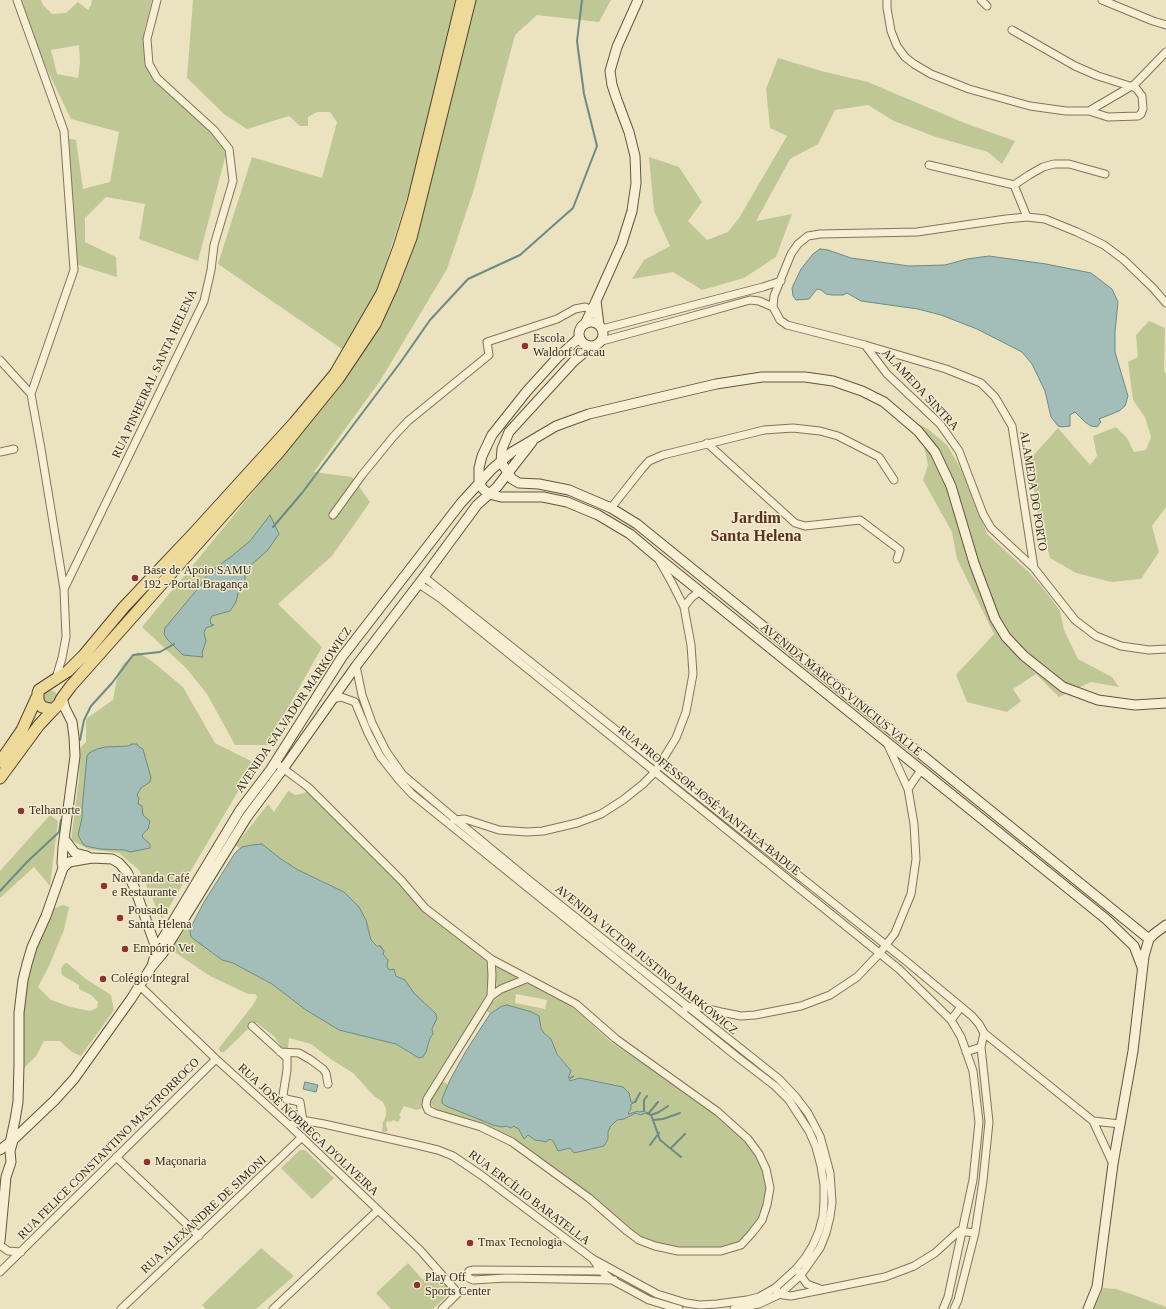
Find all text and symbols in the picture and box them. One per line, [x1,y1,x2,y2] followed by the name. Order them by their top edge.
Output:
[109,287,201,461] street label: RUA PINHEIRAL SANTA HELENA
[533,332,605,360] place label: Escola Waldorf Cacau
[520,341,530,351] marker: Escola Waldorf Cacau
[878,346,962,434] street label: ALAMEDA SINTRA
[1016,430,1050,552] street label: ALAMEDA DO PORTO
[710,509,802,547] district label: Jardim Santa Helena
[143,564,251,592] place label: Base de Apoio SAMU 192 - Portal Bragança
[130,573,140,583] marker: Base de Apoio SAMU 192 - Portal Bragança
[757,620,925,760] street label: AVENIDA MARCOS VINICIUS VALLE
[233,624,355,796] street label: AVENIDA SALVADOR MARKOWICZ
[615,723,803,879] street label: RUA PROFESSOR JOSÉ NANTALA BADUE
[29,804,80,818] place label: Telhanorte
[16,806,26,816] marker: Telhanorte
[112,872,190,900] place label: Navaranda Café e Restaurante
[99,881,109,891] marker: Navaranda Café e Restaurante
[552,882,740,1038] street label: AVENIDA VICTOR JUSTINO MARKOWICZ
[128,904,192,932] place label: Pousada Santa Helena
[115,913,125,923] marker: Pousada Santa Helena
[133,942,194,956] place label: Empório Vet
[120,944,130,954] marker: Empório Vet
[111,972,189,986] place label: Colégio Integral
[98,974,108,984] marker: Colégio Integral
[15,1055,203,1243] street label: RUA FELICE CONSTANTINO MASTRORROCO
[235,1061,381,1199] street label: RUA JOSÉ NÓBREGA D'OLIVEIRA
[465,1148,593,1248] street label: RUA ERCÍLIO BARATELLA
[138,1153,270,1277] street label: RUA ALEXANDRE DE SIMONI
[155,1155,206,1169] place label: Maçonaria
[142,1157,152,1167] marker: Maçonaria
[478,1236,562,1250] place label: Tmax Tecnologia
[465,1238,475,1248] marker: Tmax Tecnologia
[425,1271,491,1299] place label: Play Off Sports Center
[412,1280,422,1290] marker: Play Off Sports Center

